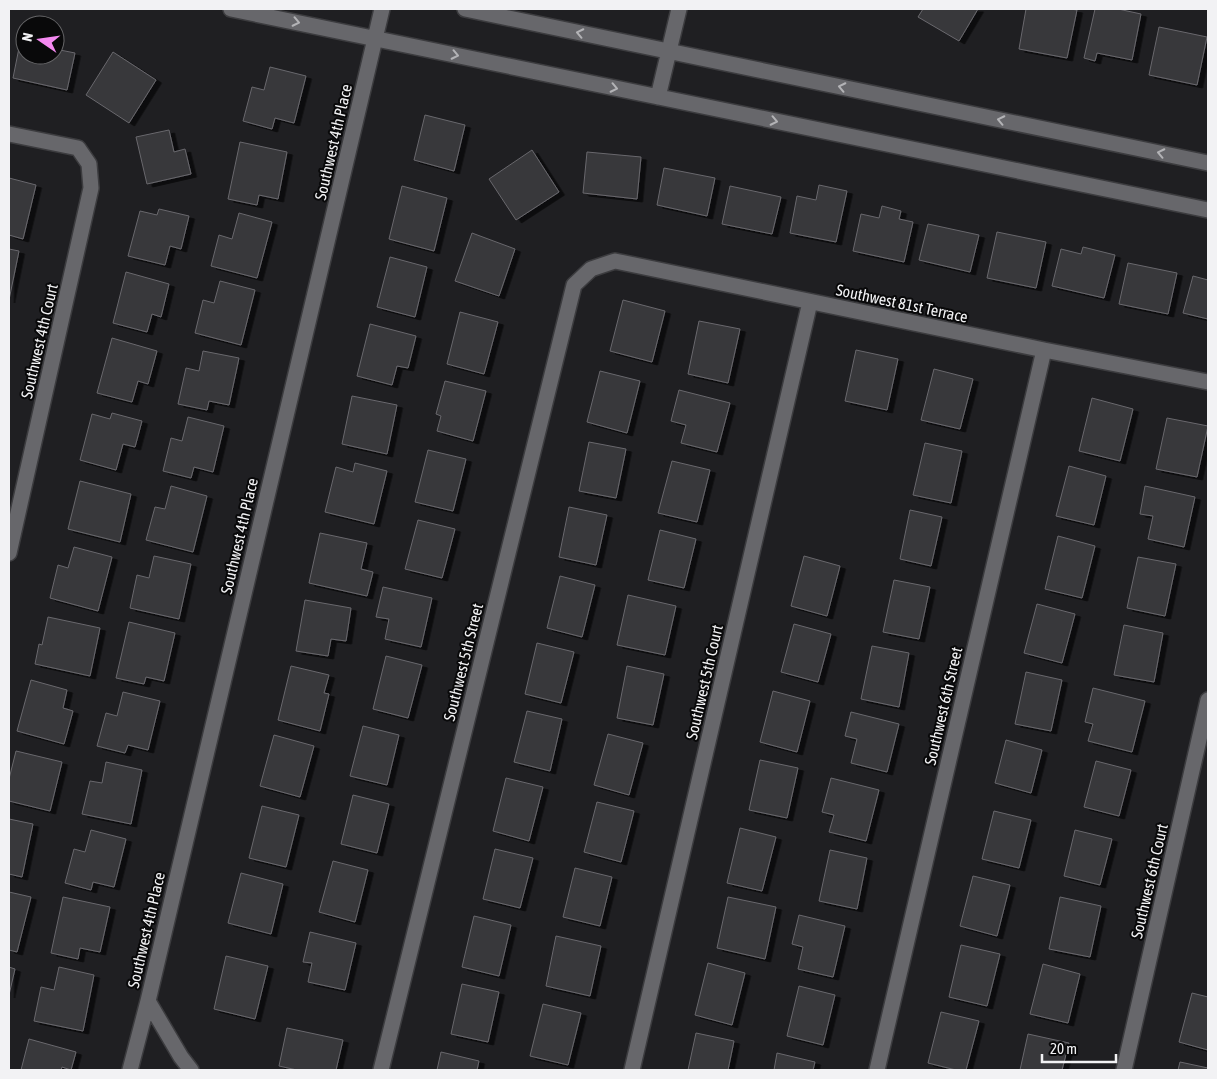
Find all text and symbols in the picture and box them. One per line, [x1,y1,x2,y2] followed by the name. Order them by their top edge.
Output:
[15,15,65,65] north arrow
[292,16,301,27] one-way arrow
[576,28,585,39] one-way arrow
[19,31,36,43] text: N
[451,49,460,60] one-way arrow
[311,82,355,202] street label: Southwest 4th Place
[610,82,619,93] one-way arrow
[838,83,847,93] one-way arrow
[769,115,778,126] one-way arrow
[997,115,1006,126] one-way arrow
[1156,148,1165,159] one-way arrow
[835,280,969,326] street label: Southwest 81st Terrace
[17,282,61,400] street label: Southwest 4th Court
[217,476,261,596] street label: Southwest 4th Place
[440,601,486,723] street label: Southwest 5th Street
[682,623,726,741] street label: Southwest 5th Court
[921,645,965,767] street label: Southwest 6th Street
[1127,822,1171,940] street label: Southwest 6th Court
[124,870,168,990] street label: Southwest 4th Place
[1042,1032,1116,1064] scale bar
[1050,1040,1077,1057] text: 20 m

